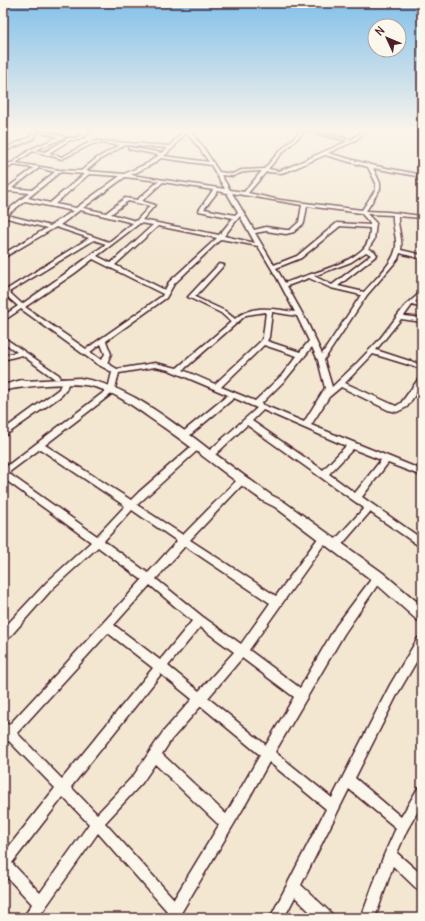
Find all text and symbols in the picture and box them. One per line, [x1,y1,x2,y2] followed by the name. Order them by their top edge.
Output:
[367,18,407,58] north arrow
[372,23,387,39] text: N

